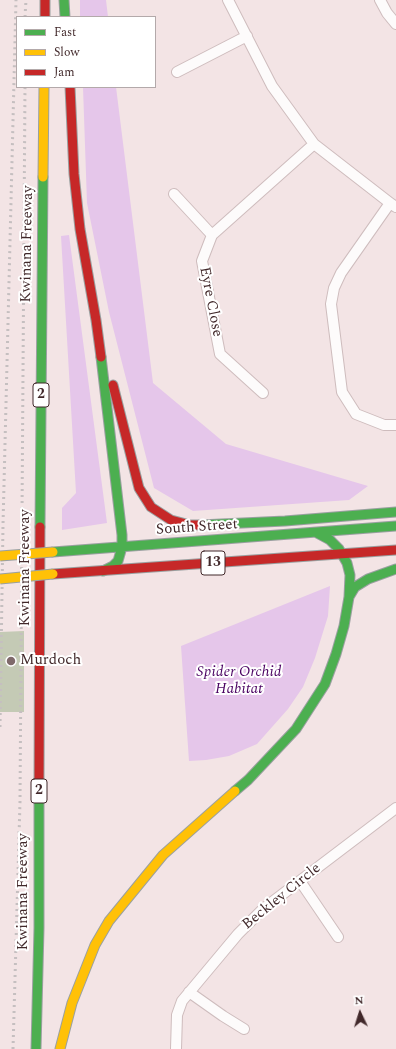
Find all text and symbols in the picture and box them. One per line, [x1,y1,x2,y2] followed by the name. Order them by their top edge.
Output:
[16,16,156,88] legend
[54,23,76,42] text: Fast
[54,43,79,62] text: Slow
[54,63,75,82] text: Jam
[18,185,38,303] street label: Kwinana Freeway
[194,265,226,339] street label: Eyre Close
[33,383,49,407] road number: 2
[17,509,35,627] street label: Kwinana Freeway
[156,516,238,540] street label: South Street
[201,551,225,575] road number: 13
[20,652,81,670] place label: Murdoch
[5,655,17,667] marker: Murdoch
[197,664,281,699] park label: Spider Orchid Habitat
[31,779,47,803] road number: 2
[15,833,33,951] street label: Kwinana Freeway
[239,860,325,934] street label: Beckley Circle
[354,992,364,1009] text: N
[340,993,380,1033] north arrow

